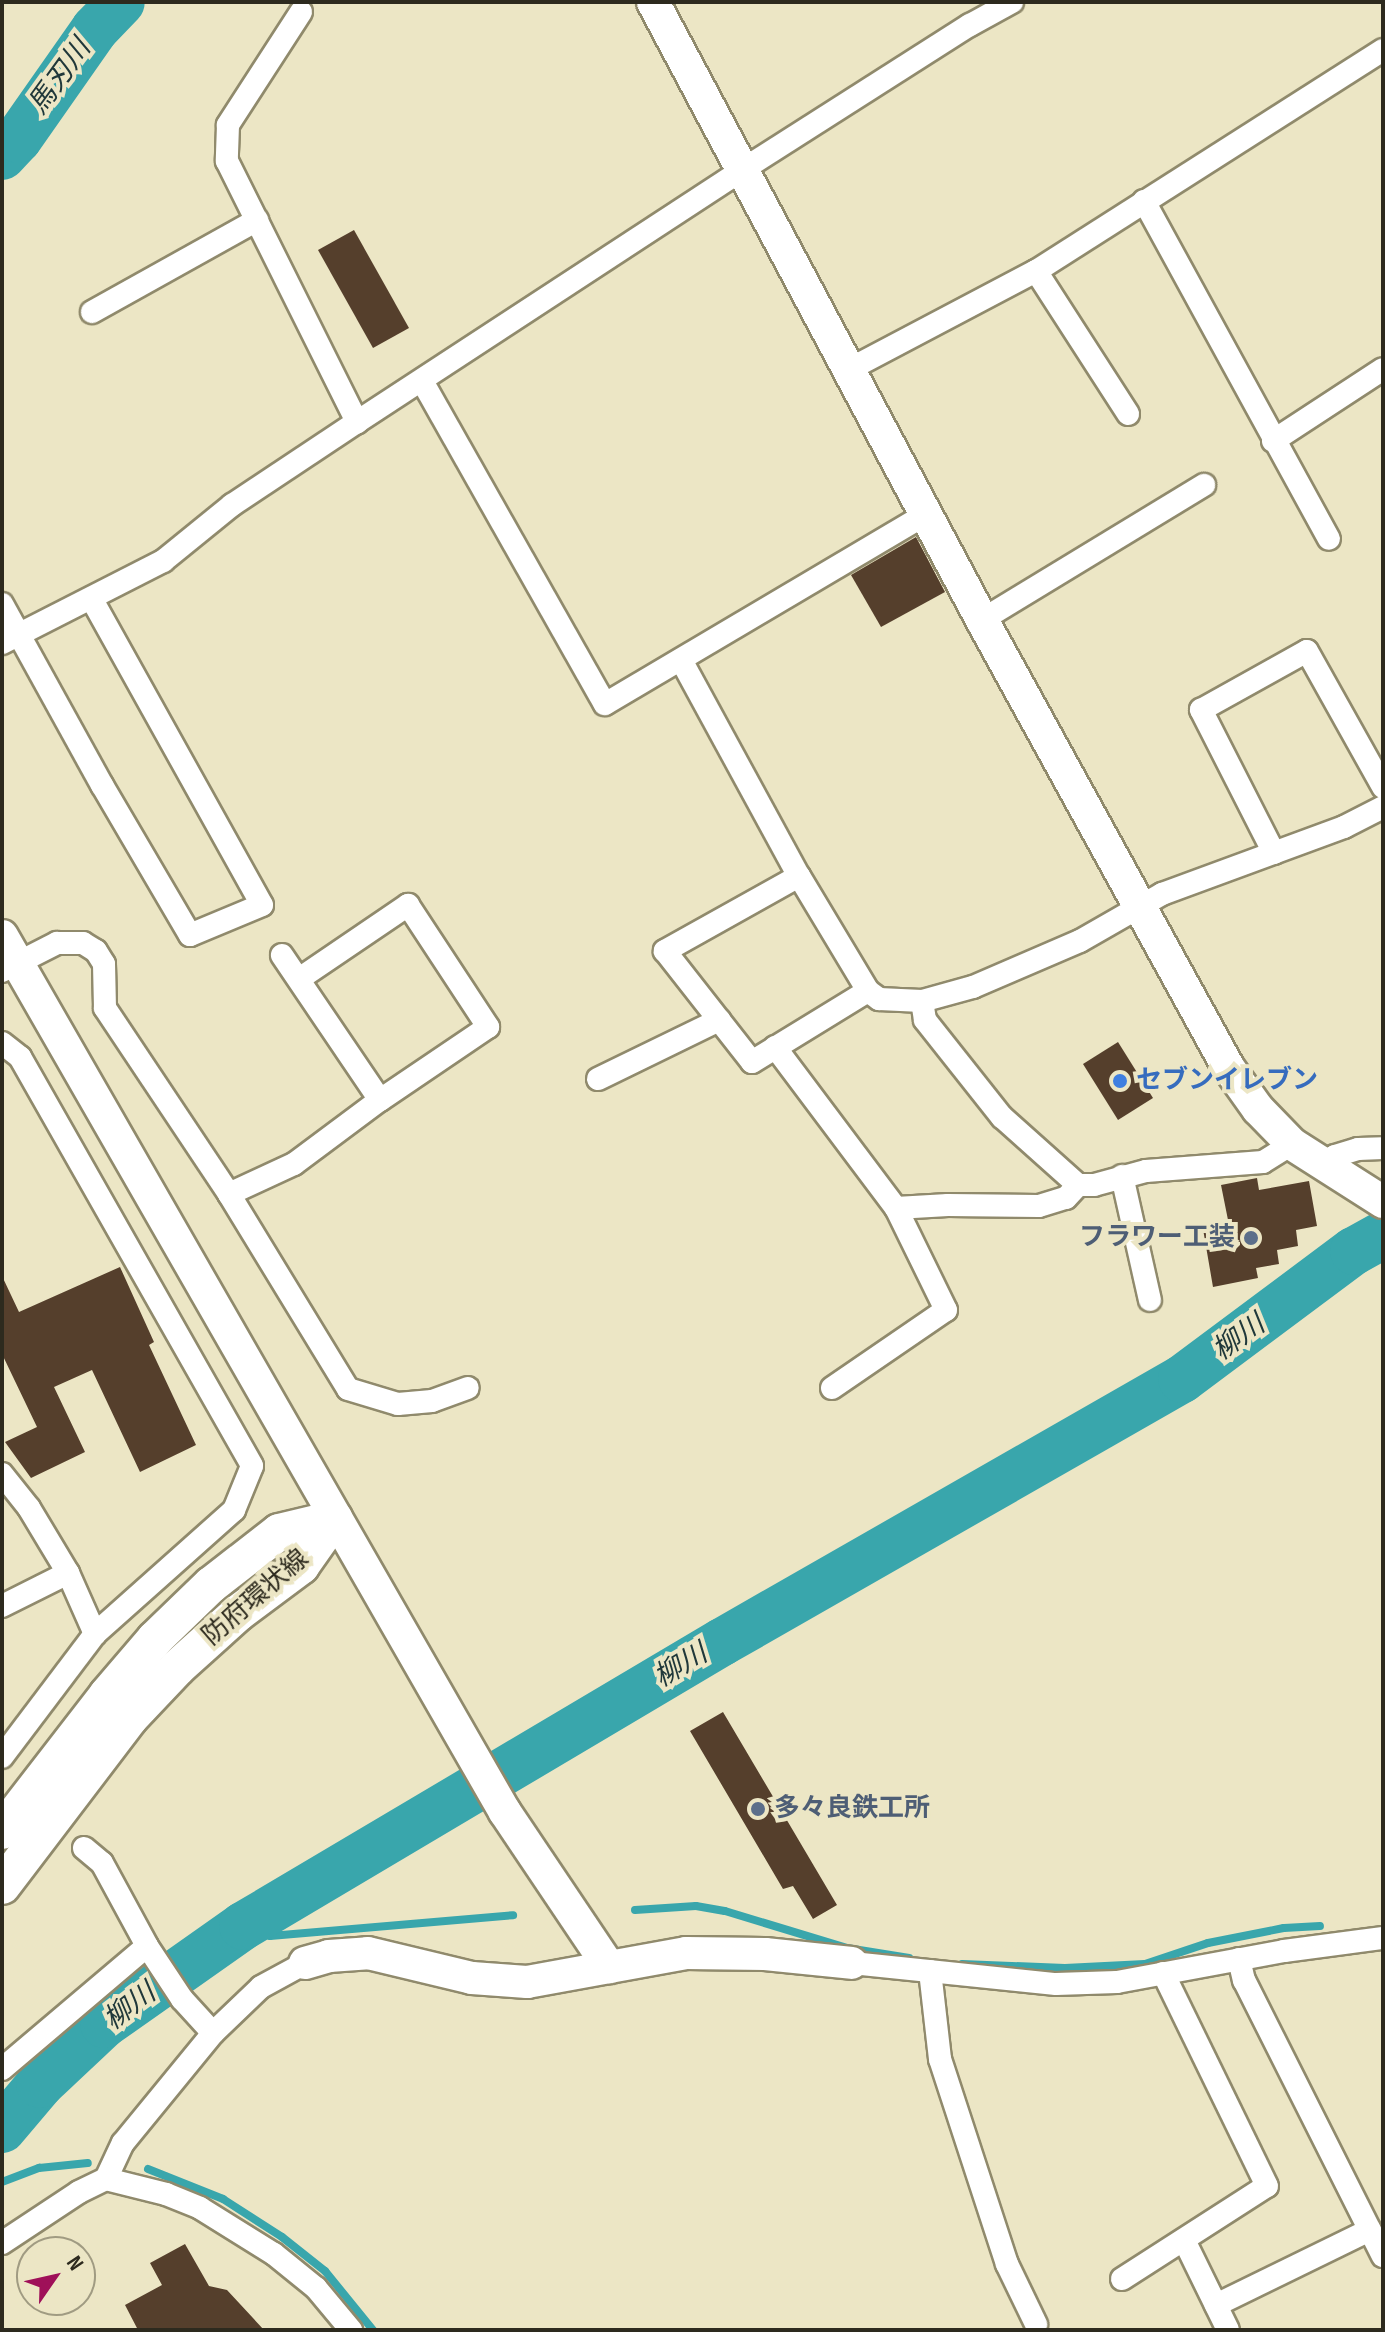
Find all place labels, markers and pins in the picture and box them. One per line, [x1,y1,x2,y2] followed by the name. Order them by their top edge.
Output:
[1136,1065,1318,1097] place label: セブンイレブン
[1111,1072,1129,1090] marker: セブンイレブン
[1079,1222,1235,1254] place label: フラワー工装
[1242,1229,1260,1247] marker: フラワー工装
[774,1793,930,1825] place label: 多々良鉄工所
[749,1800,767,1818] marker: 多々良鉄工所

